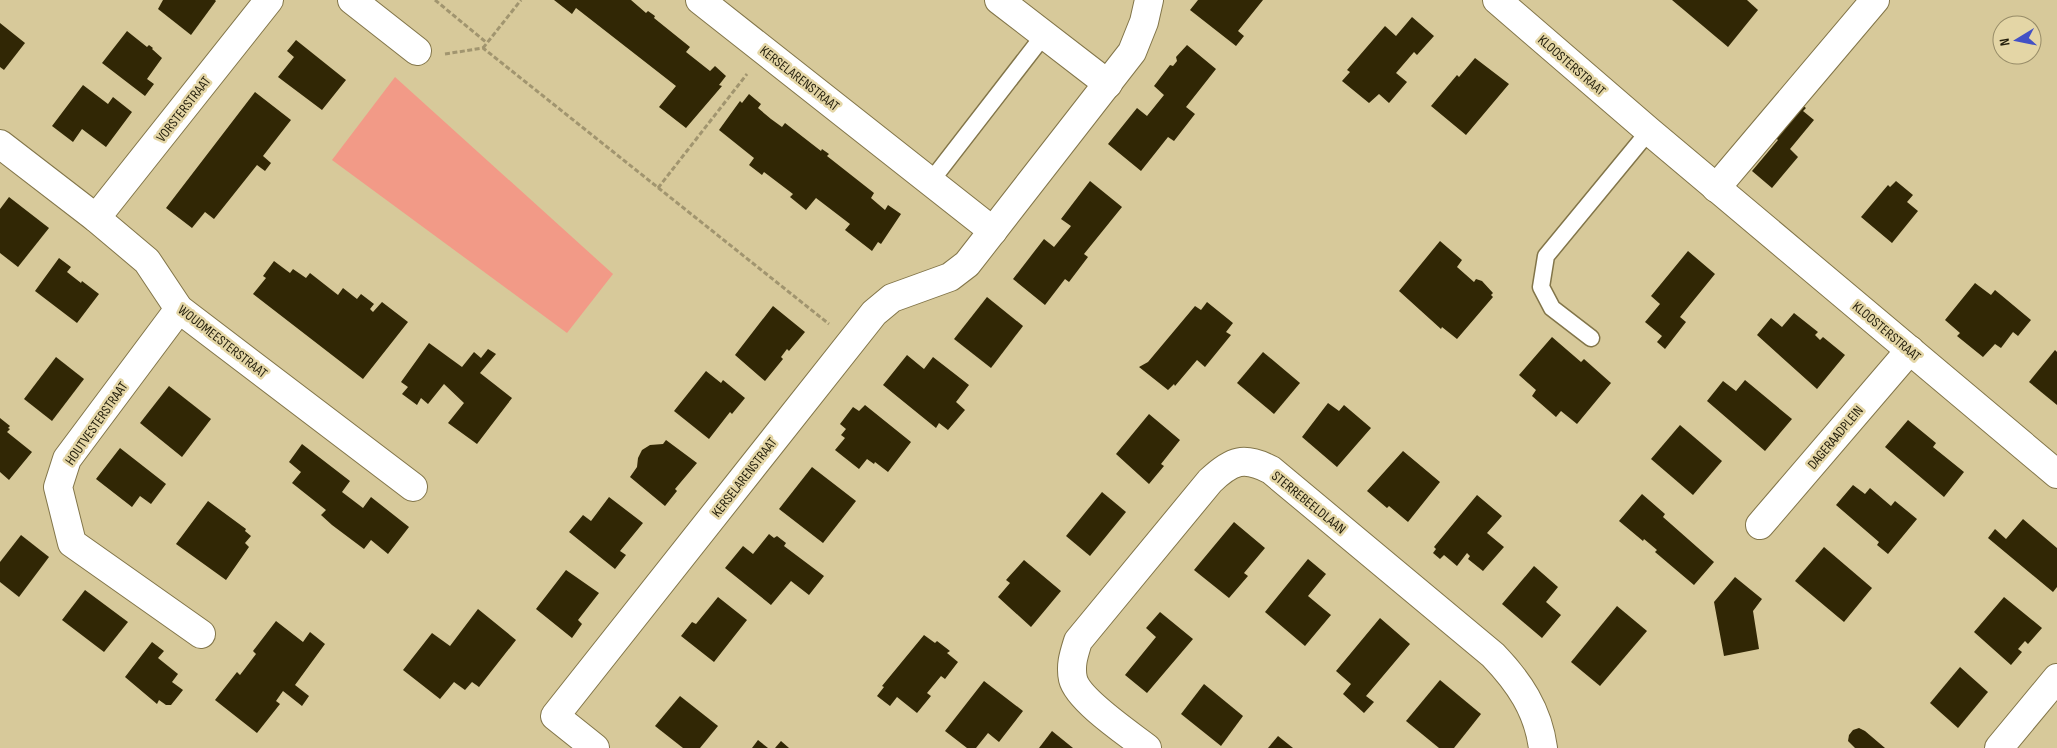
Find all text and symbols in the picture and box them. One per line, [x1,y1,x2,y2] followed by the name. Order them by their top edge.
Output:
[1992,15,2042,65] north arrow
[1534,31,1609,100] street label: KLOOSTERSTRAAT
[1996,37,2014,47] text: N
[757,42,843,115] street label: KERSELARENSTRAAT
[152,73,214,146] street label: VORSTERSTRAAT
[1849,298,1925,365] street label: KLOOSTERSTRAAT
[175,301,271,382] street label: WOUDMEESTERSTRAAT
[61,378,132,468] street label: HOUTVESTERSTRAAT
[1804,402,1867,473] street label: DAGERAADPLEIN
[708,434,781,520] street label: KERSELARENSTRAAT
[1268,467,1349,537] street label: STERREBEELDLAAN

